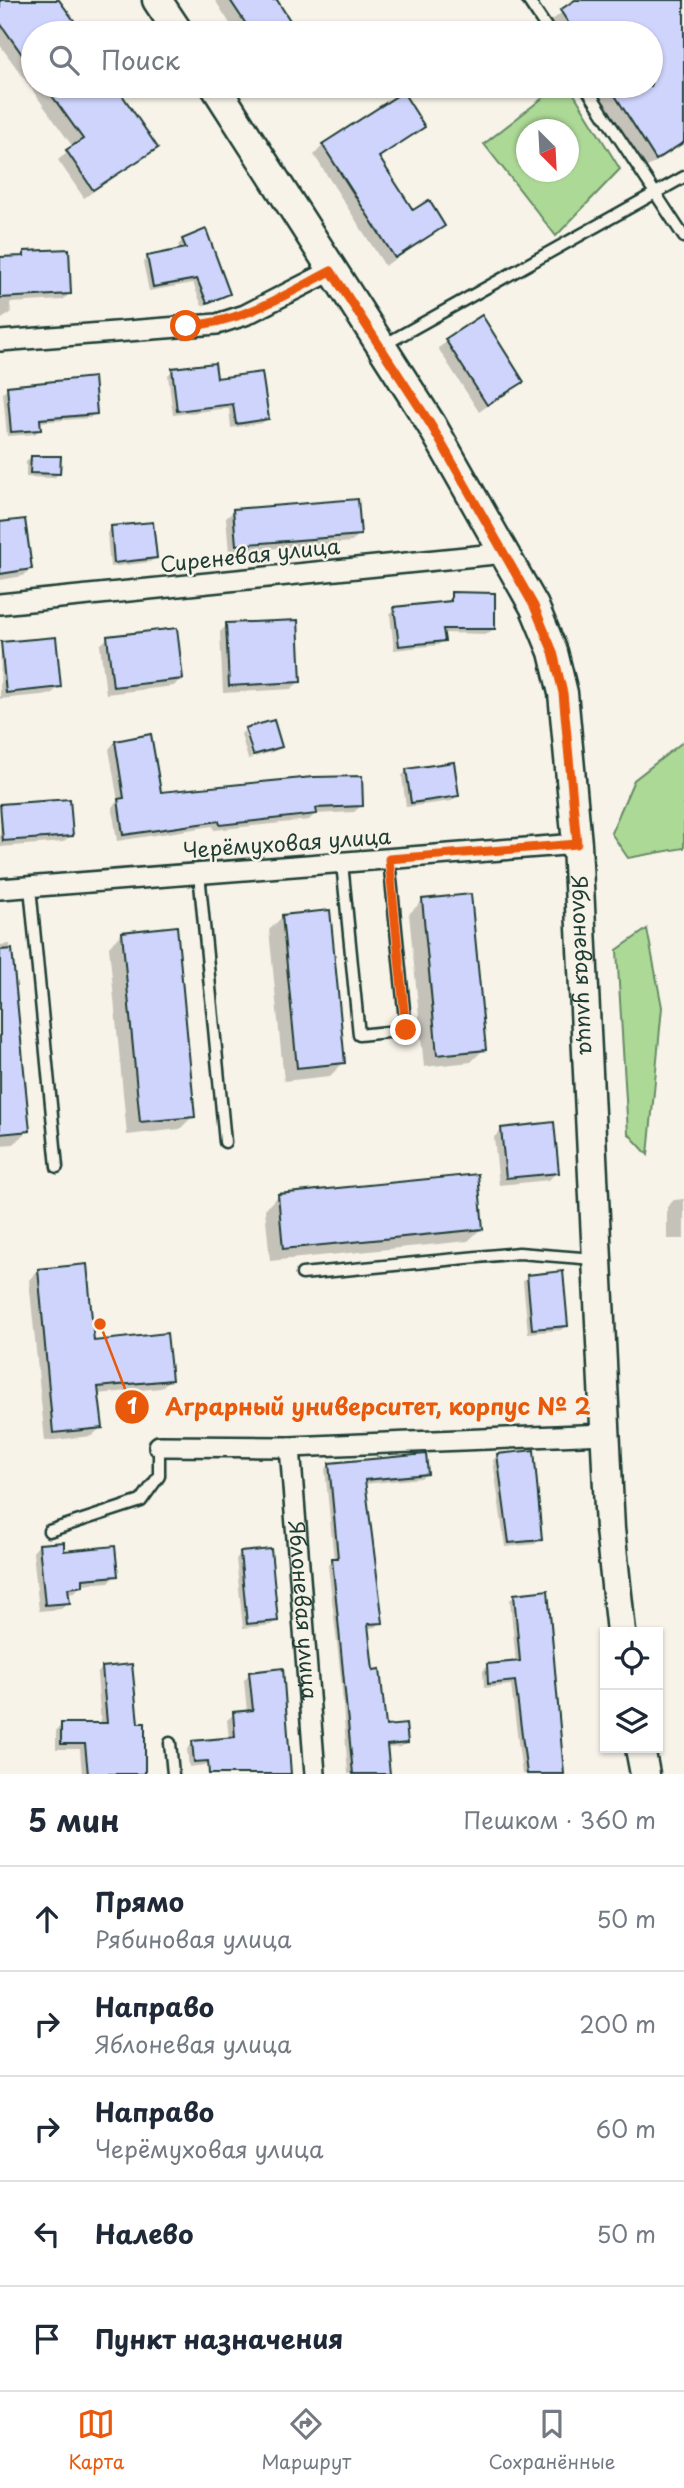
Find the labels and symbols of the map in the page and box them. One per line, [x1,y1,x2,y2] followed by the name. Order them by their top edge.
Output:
[516,119,579,182] north arrow
[170,310,201,341] route start
[158,529,342,579] street label: Сиреневая улица
[182,819,393,865] street label: Черёмуховая улица
[565,874,605,1056] street label: Яблоневая улица
[390,1014,421,1045] route end
[115,1385,607,1429] callout: Аграрный университет, корпус № 2
[165,1388,591,1423] text: Аграрный университет, корпус № 2
[127,1389,137,1421] text: 1
[282,1520,327,1702] street label: Яблоневая улица

